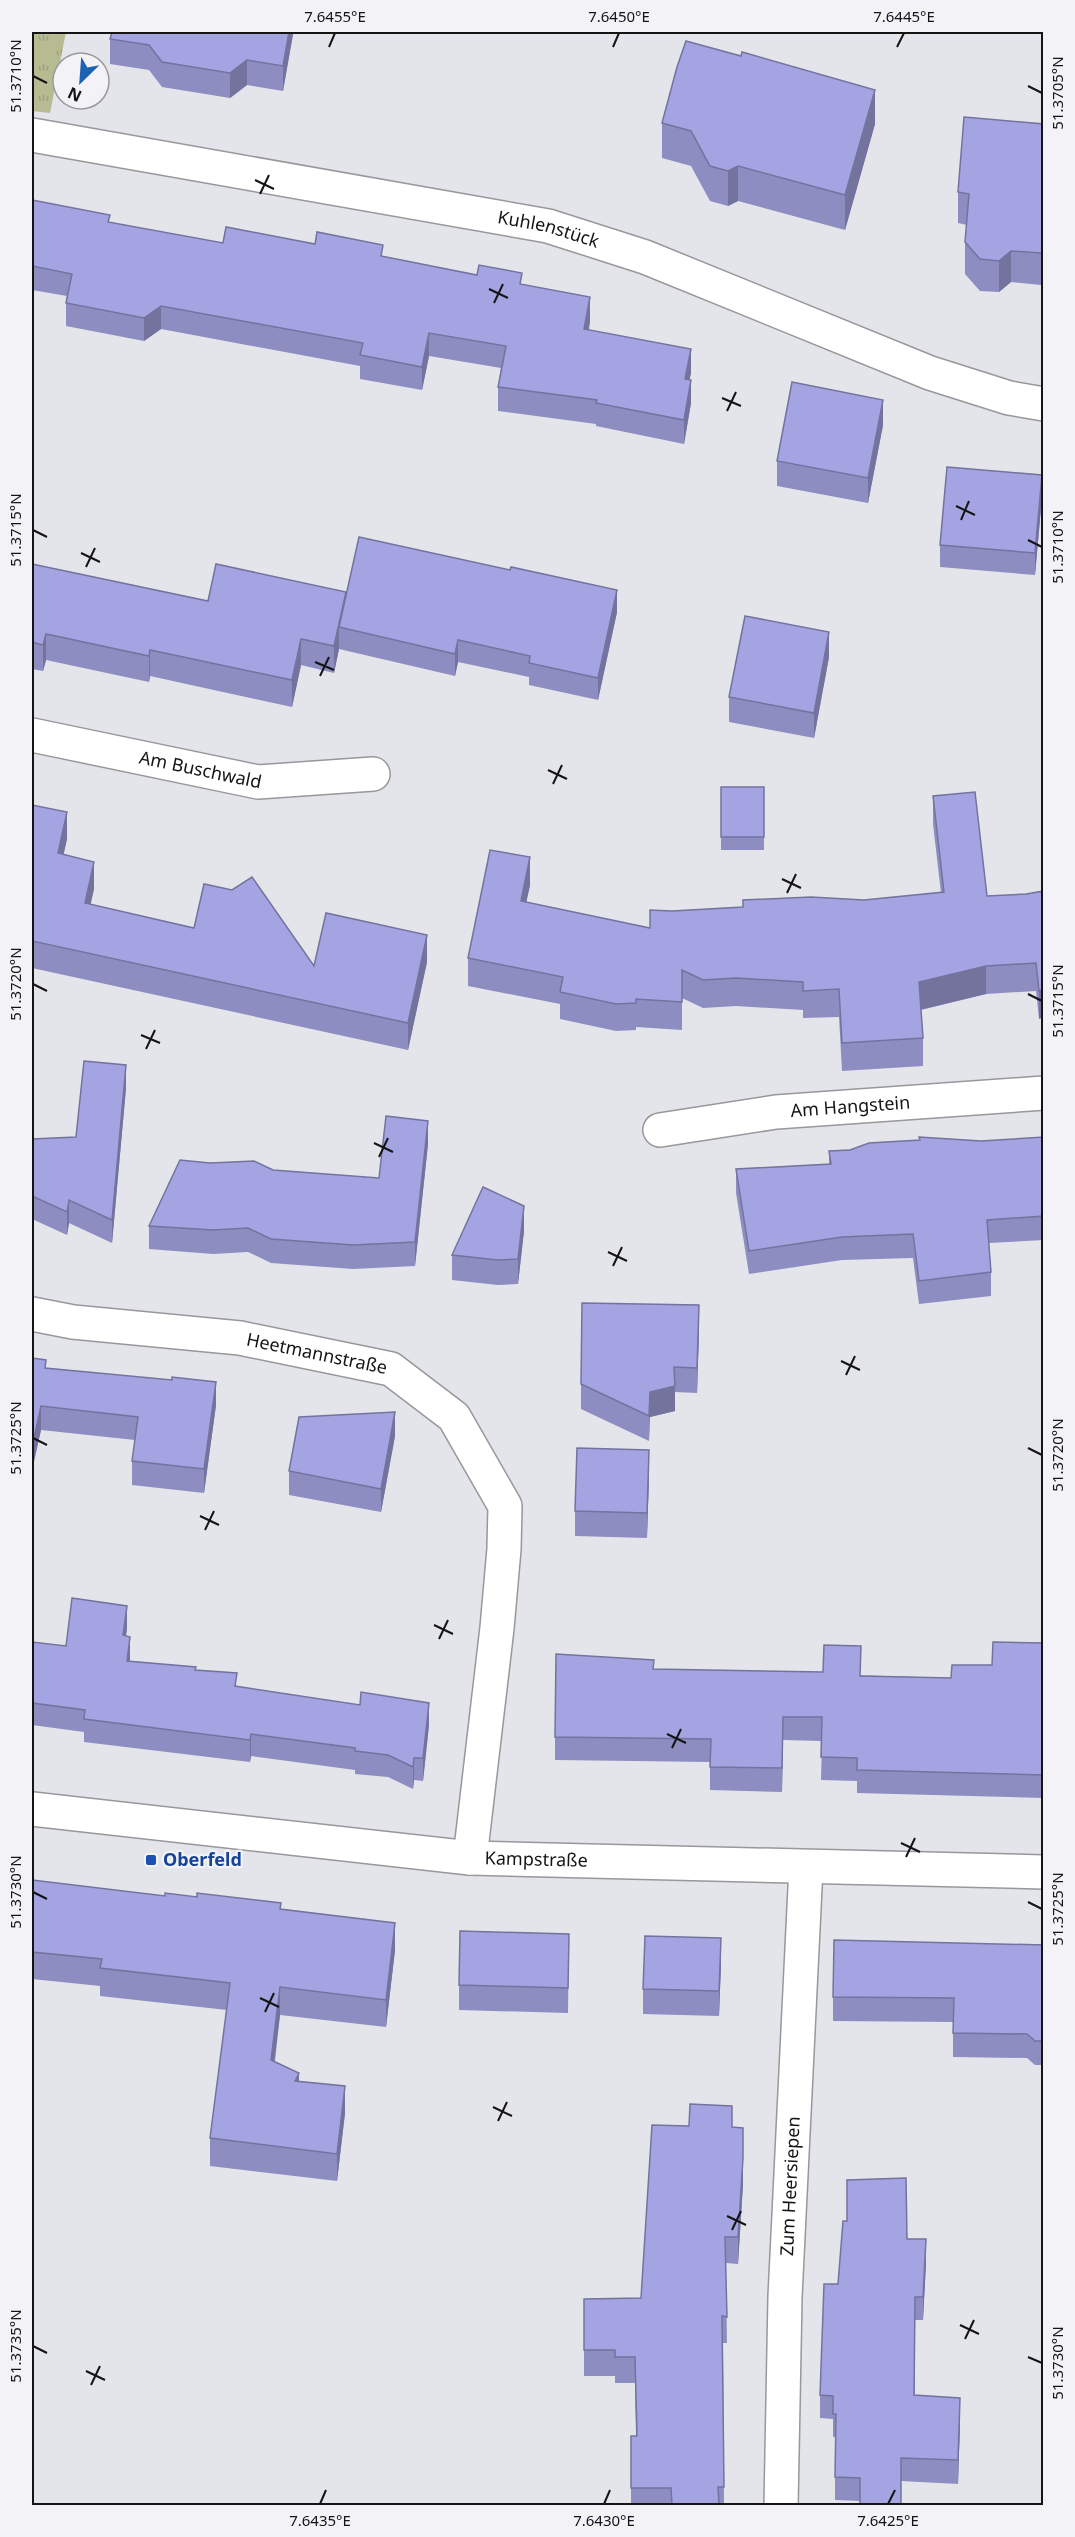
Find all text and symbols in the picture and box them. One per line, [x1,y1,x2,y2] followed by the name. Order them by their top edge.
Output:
[304,6,366,26] text: 7.6455°E
[588,6,650,26] text: 7.6450°E
[873,6,935,26] text: 7.6445°E
[5,39,25,113] text: 51.3710°N
[51,51,111,111] north arrow
[1047,56,1067,130] text: 51.3705°N
[64,82,85,107] text: N
[496,204,603,253] street label: Kuhlenstück
[5,493,25,567] text: 51.3715°N
[1047,510,1067,584] text: 51.3710°N
[137,745,264,793] street label: Am Buschwald
[5,947,25,1021] text: 51.3720°N
[1047,964,1067,1038] text: 51.3715°N
[790,1090,911,1122] street label: Am Hangstein
[245,1327,390,1379] street label: Heetmannstraße
[5,1401,25,1475] text: 51.3725°N
[1047,1418,1067,1492] text: 51.3720°N
[484,1845,588,1872] street label: Kampstraße
[163,1847,242,1871] place label: Oberfeld
[144,1853,158,1867] marker: Oberfeld
[5,1855,25,1929] text: 51.3730°N
[1047,1872,1067,1946] text: 51.3725°N
[774,2116,805,2257] street label: Zum Heersiepen
[5,2309,25,2383] text: 51.3735°N
[1047,2326,1067,2400] text: 51.3730°N
[289,2510,351,2530] text: 7.6435°E
[573,2510,635,2530] text: 7.6430°E
[857,2510,919,2530] text: 7.6425°E

